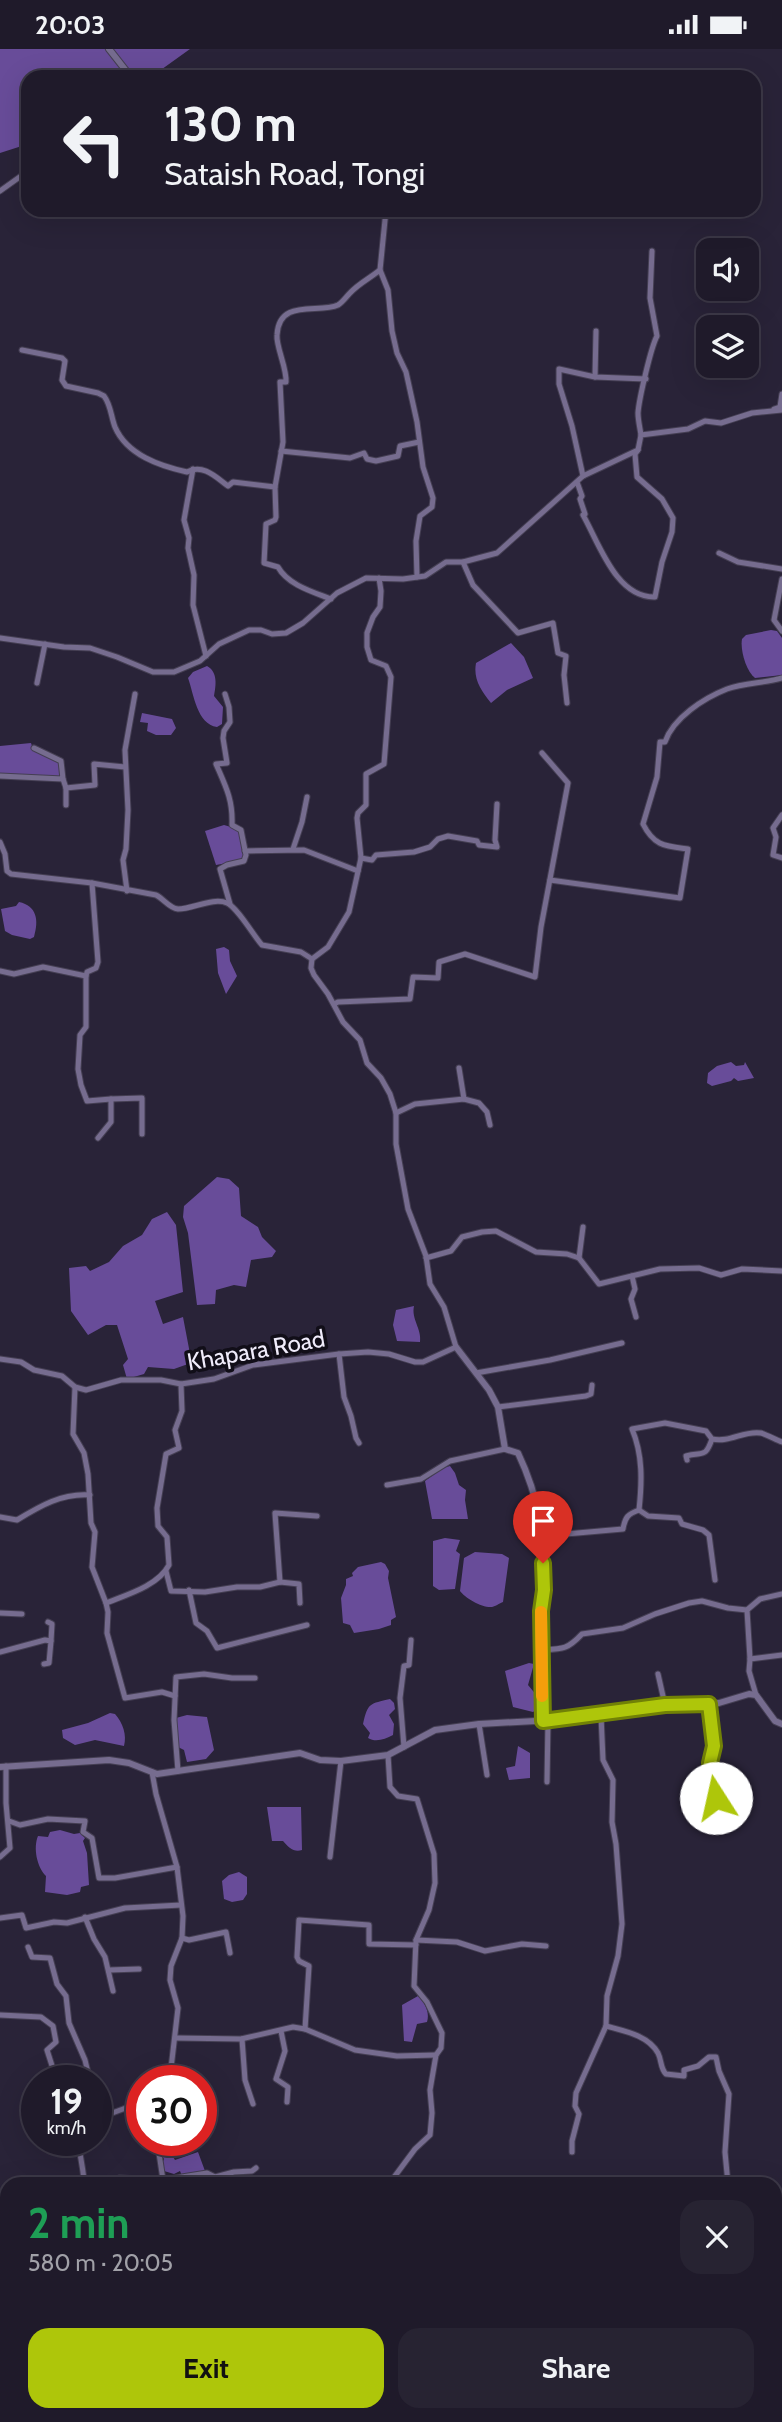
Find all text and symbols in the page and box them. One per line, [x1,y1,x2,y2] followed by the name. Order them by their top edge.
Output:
[35,9,105,41] text: 20:03
[164,94,297,153] text: 130 m
[49,98,140,189] icon: left
[164,154,425,193] text: Sataish Road, Tongi
[696,238,759,378] map controls
[696,238,759,301] button: sound
[696,315,759,378] button: layers
[185,1324,327,1376] street label: Khapara Road
[513,1491,573,1563] pin
[524,1502,562,1540] icon: arrive
[679,1761,753,1835] position arrow
[126,2065,217,2156] speed limit sign: 30
[50,2080,83,2123] text: 19
[47,2117,86,2139] text: km/h
[28,2197,129,2249] text: 2 min
[680,2200,754,2274] button: close
[28,2249,173,2277] text: 580 m · 20:05
[28,2328,384,2408] button: Exit
[398,2328,754,2408] button: Share

